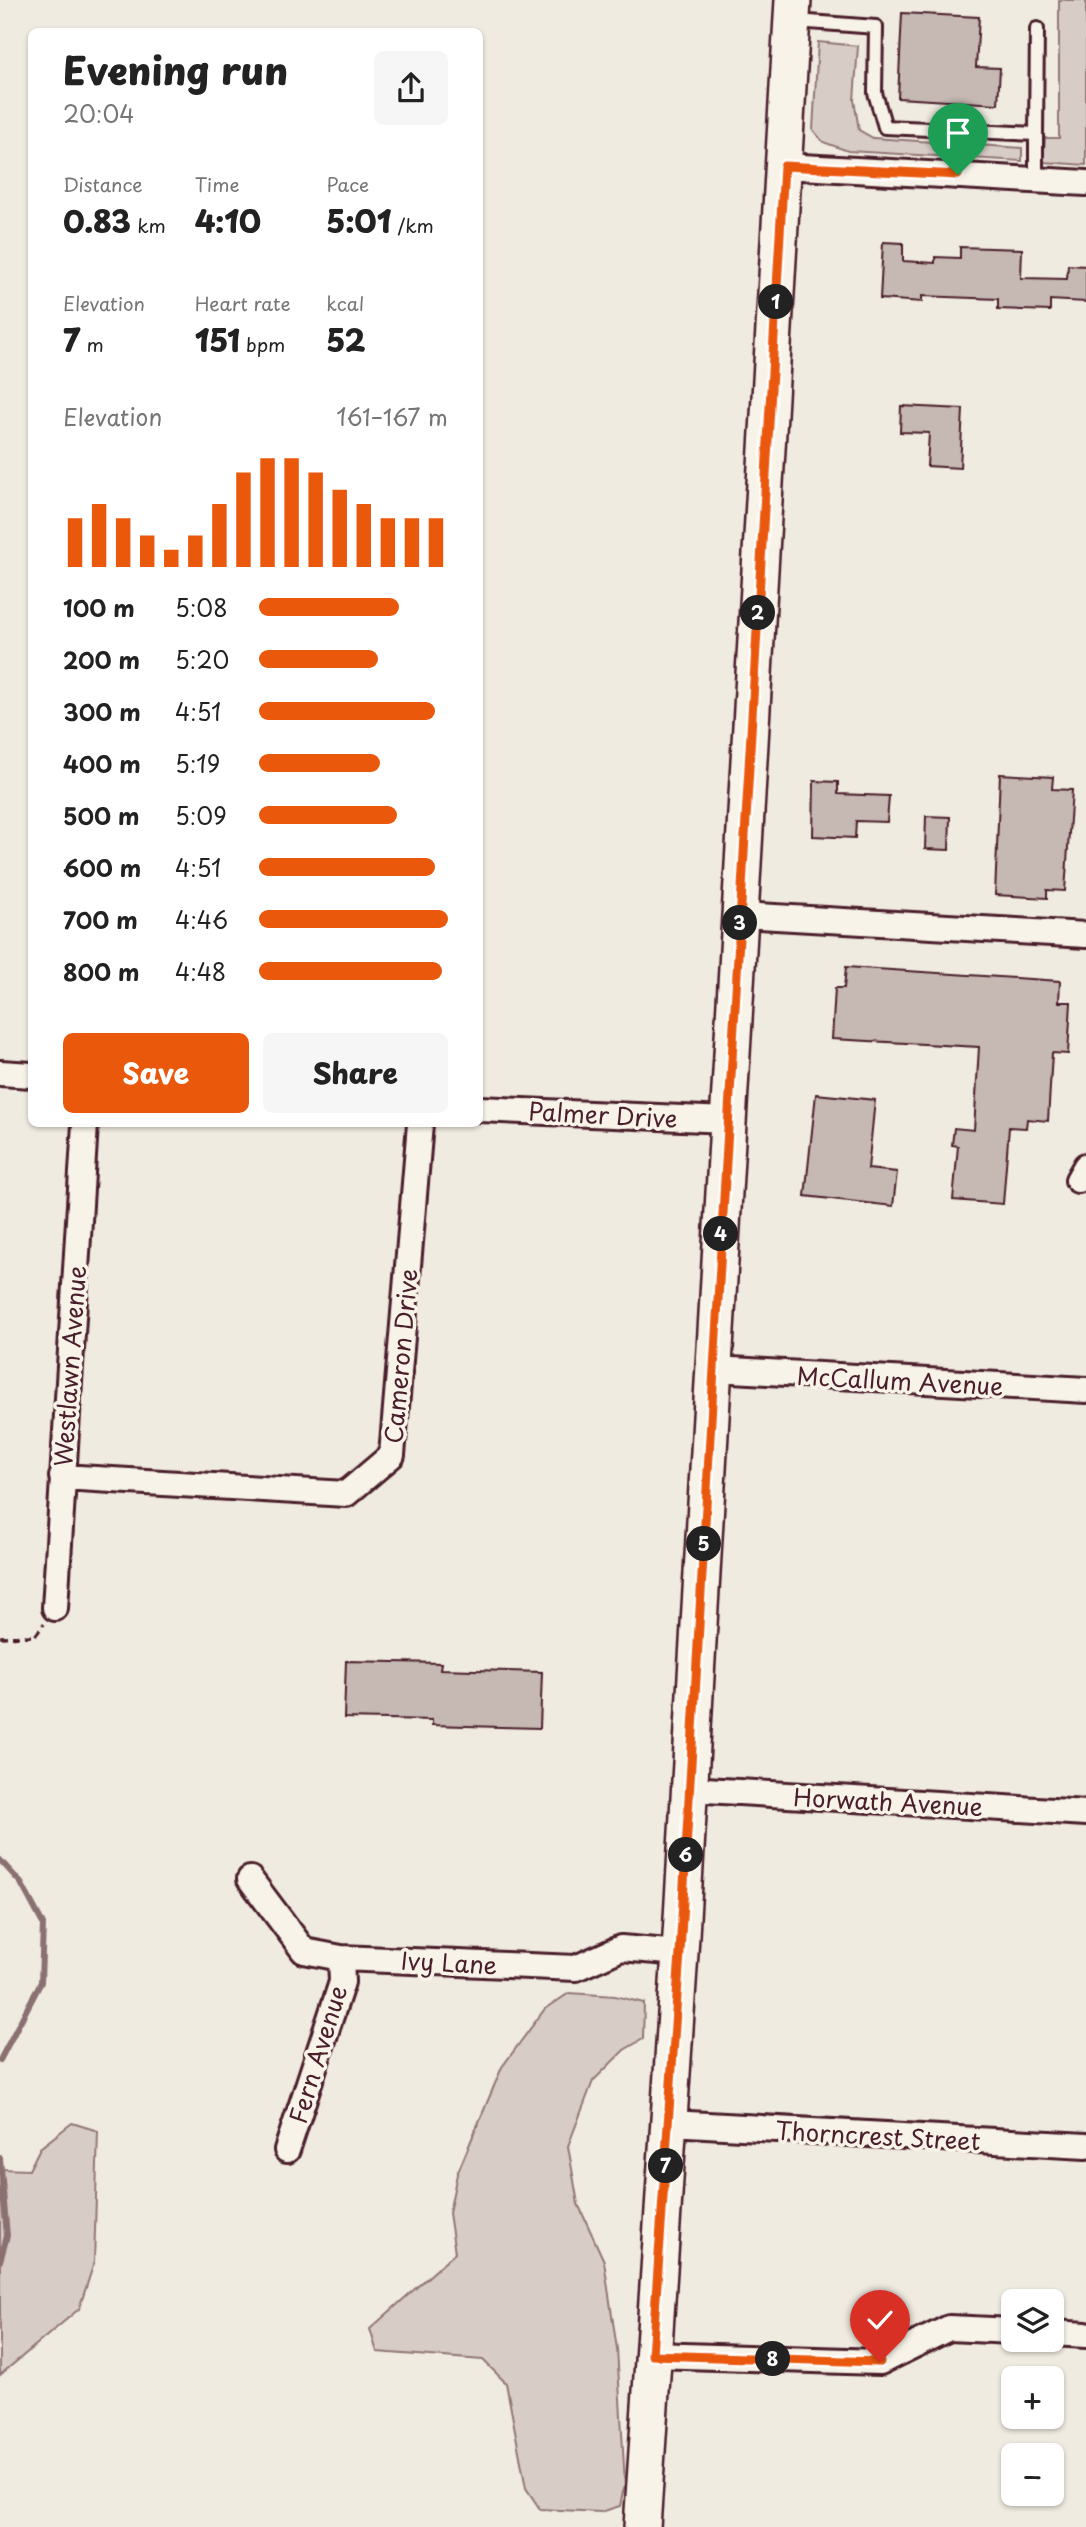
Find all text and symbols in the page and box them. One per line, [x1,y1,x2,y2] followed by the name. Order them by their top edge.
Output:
[63,41,288,98] text: Evening run
[374,51,448,125] button: share
[63,96,134,131] text: 20:04
[928,103,988,175] pin
[939,114,977,152] icon: arrive
[63,170,143,198] text: Distance
[195,170,240,198] text: Time
[326,170,369,198] text: Pace
[63,198,131,243] text: 0.83
[195,198,261,243] text: 4:10
[326,198,391,243] text: 5:01
[131,211,166,239] text: km
[391,211,434,239] text: /km
[758,284,794,320] pin: 1
[771,287,780,315] text: 1
[63,289,145,317] text: Elevation
[195,289,291,317] text: Heart rate
[326,289,364,317] text: kcal
[63,317,80,362] text: 7
[195,317,240,362] text: 151
[326,317,365,362] text: 52
[80,330,104,358] text: m
[240,330,285,358] text: bpm
[63,399,162,434] text: Elevation
[336,399,448,434] text: 161–167 m
[63,590,135,625] text: 100 m
[175,590,228,625] text: 5:08
[740,596,776,630] pin: 2
[751,598,764,626] text: 2
[63,642,140,677] text: 200 m
[175,642,229,677] text: 5:20
[63,694,141,729] text: 300 m
[175,694,221,729] text: 4:51
[63,746,141,781] text: 400 m
[175,746,220,781] text: 5:19
[63,798,140,833] text: 500 m
[175,798,227,833] text: 5:09
[63,850,141,885] text: 600 m
[175,850,221,885] text: 4:51
[63,902,138,937] text: 700 m
[175,902,228,937] text: 4:46
[722,906,758,940] pin: 3
[733,908,746,936] text: 3
[63,954,140,989] text: 800 m
[175,954,226,989] text: 4:48
[63,1033,249,1113] button: Save
[263,1033,448,1113] button: Share
[528,1092,678,1136] street label: Palmer Drive
[704,1216,738,1252] pin: 4
[714,1219,727,1247] text: 4
[44,1264,94,1468] street label: Westlawn Avenue
[374,1267,426,1445] street label: Cameron Drive
[796,1357,1004,1403] street label: McCallum Avenue
[686,1526,722,1562] pin: 5
[697,1529,710,1557] text: 5
[792,1778,984,1824] street label: Horwath Avenue
[668,1838,704,1872] pin: 6
[679,1840,692,1868] text: 6
[400,1941,498,1983] street label: Ivy Lane
[279,1980,355,2128] street label: Fern Avenue
[775,2112,982,2158] street label: Thorncrest Street
[648,2148,684,2184] pin: 7
[660,2151,671,2179] text: 7
[1001,2289,1064,2506] map controls
[1001,2289,1064,2352] button: layers
[850,2290,910,2362] pin
[861,2301,899,2339] icon: check
[756,2342,790,2376] pin: 8
[767,2344,778,2372] text: 8
[1001,2366,1064,2429] button: +
[1001,2443,1064,2506] button: −

